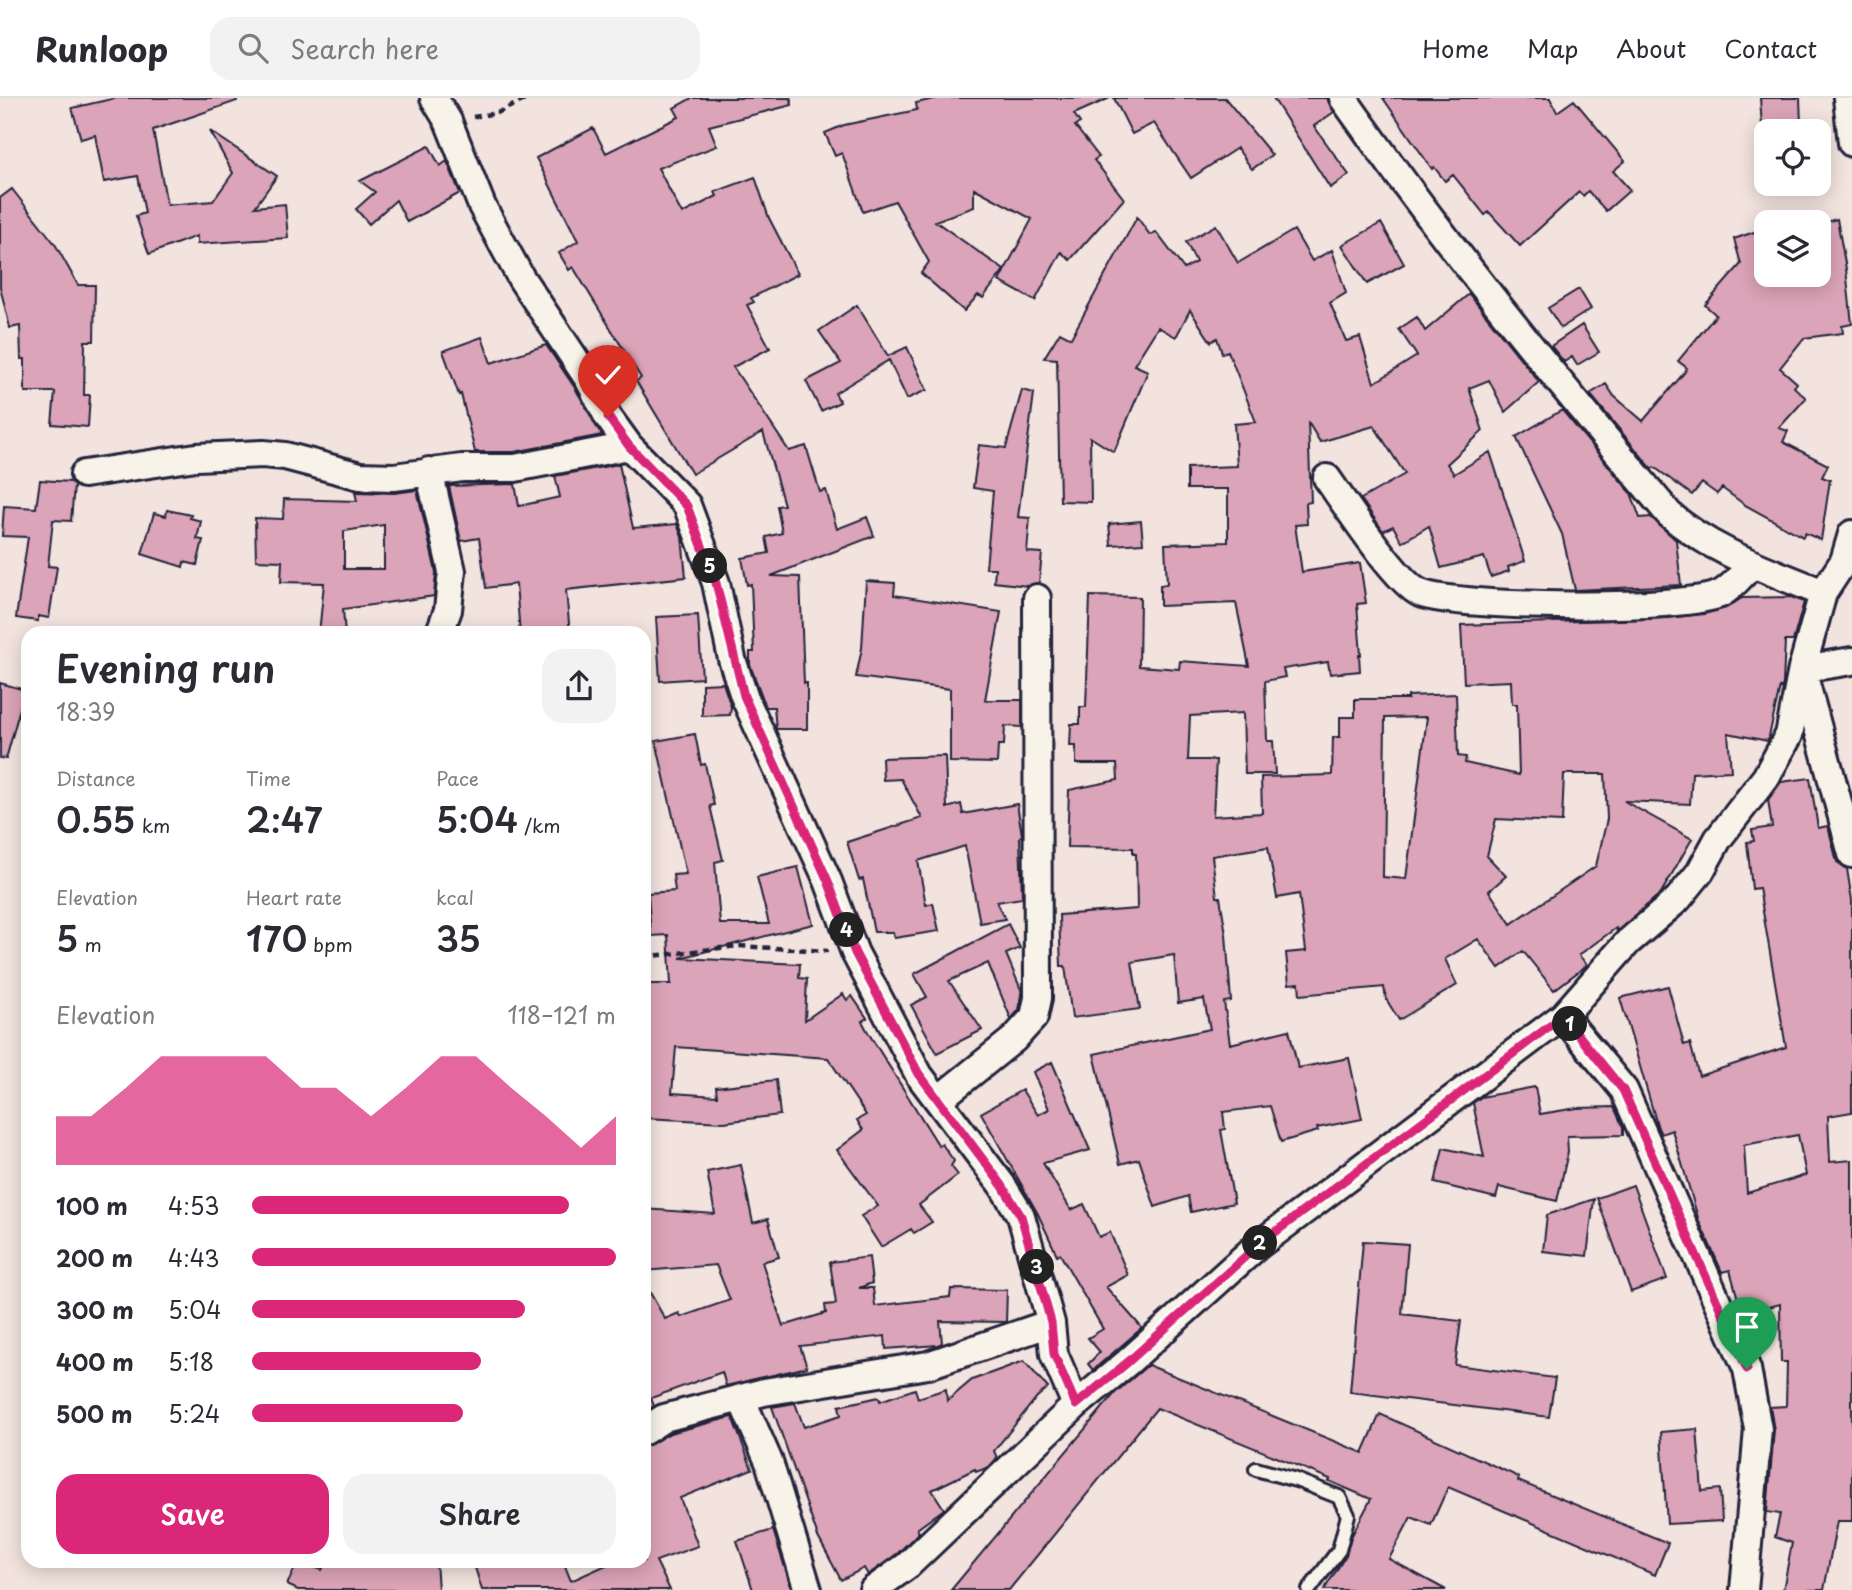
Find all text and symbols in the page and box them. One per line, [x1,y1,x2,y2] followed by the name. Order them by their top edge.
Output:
[210,17,700,80] search box
[35,23,168,73] text: Runloop
[234,29,272,67] icon: search
[290,29,439,68] text: Search here
[1422,30,1489,66] text: Home
[1527,30,1578,66] text: Map
[1616,30,1686,66] text: About
[1724,30,1817,66] text: Contact
[1754,119,1831,287] map controls
[1754,119,1831,196] button: locate
[1754,210,1831,287] button: layers
[578,345,638,417] pin
[589,356,627,394] icon: check
[692,548,728,584] pin: 5
[703,551,716,579] text: 5
[56,639,275,696] text: Evening run
[542,649,616,723] button: share
[56,694,115,729] text: 18:39
[56,764,136,792] text: Distance
[246,764,291,792] text: Time
[436,764,479,792] text: Pace
[56,792,136,845] text: 0.55
[246,792,322,845] text: 2:47
[436,792,518,845] text: 5:04
[136,811,170,839] text: km
[518,811,561,839] text: /km
[56,883,138,911] text: Elevation
[246,883,342,911] text: Heart rate
[436,883,474,911] text: kcal
[56,911,78,964] text: 5
[246,911,307,964] text: 170
[436,911,481,964] text: 35
[830,912,864,948] pin: 4
[840,915,853,943] text: 4
[78,930,102,958] text: m
[307,930,353,958] text: bpm
[56,997,155,1032] text: Elevation
[508,997,616,1032] text: 118–121 m
[1552,1006,1588,1042] pin: 1
[1565,1009,1574,1037] text: 1
[56,1188,128,1223] text: 100 m
[168,1188,219,1223] text: 4:53
[1242,1226,1278,1260] pin: 2
[1253,1228,1266,1256] text: 2
[56,1240,133,1275] text: 200 m
[168,1240,220,1275] text: 4:43
[1020,1250,1054,1284] pin: 3
[1030,1252,1043,1280] text: 3
[56,1292,134,1327] text: 300 m
[168,1292,221,1327] text: 5:04
[1717,1297,1777,1369] pin
[1728,1308,1766,1346] icon: arrive
[56,1344,134,1379] text: 400 m
[168,1344,214,1379] text: 5:18
[56,1396,133,1431] text: 500 m
[168,1396,220,1431] text: 5:24
[56,1474,329,1554] button: Save
[343,1474,616,1554] button: Share

